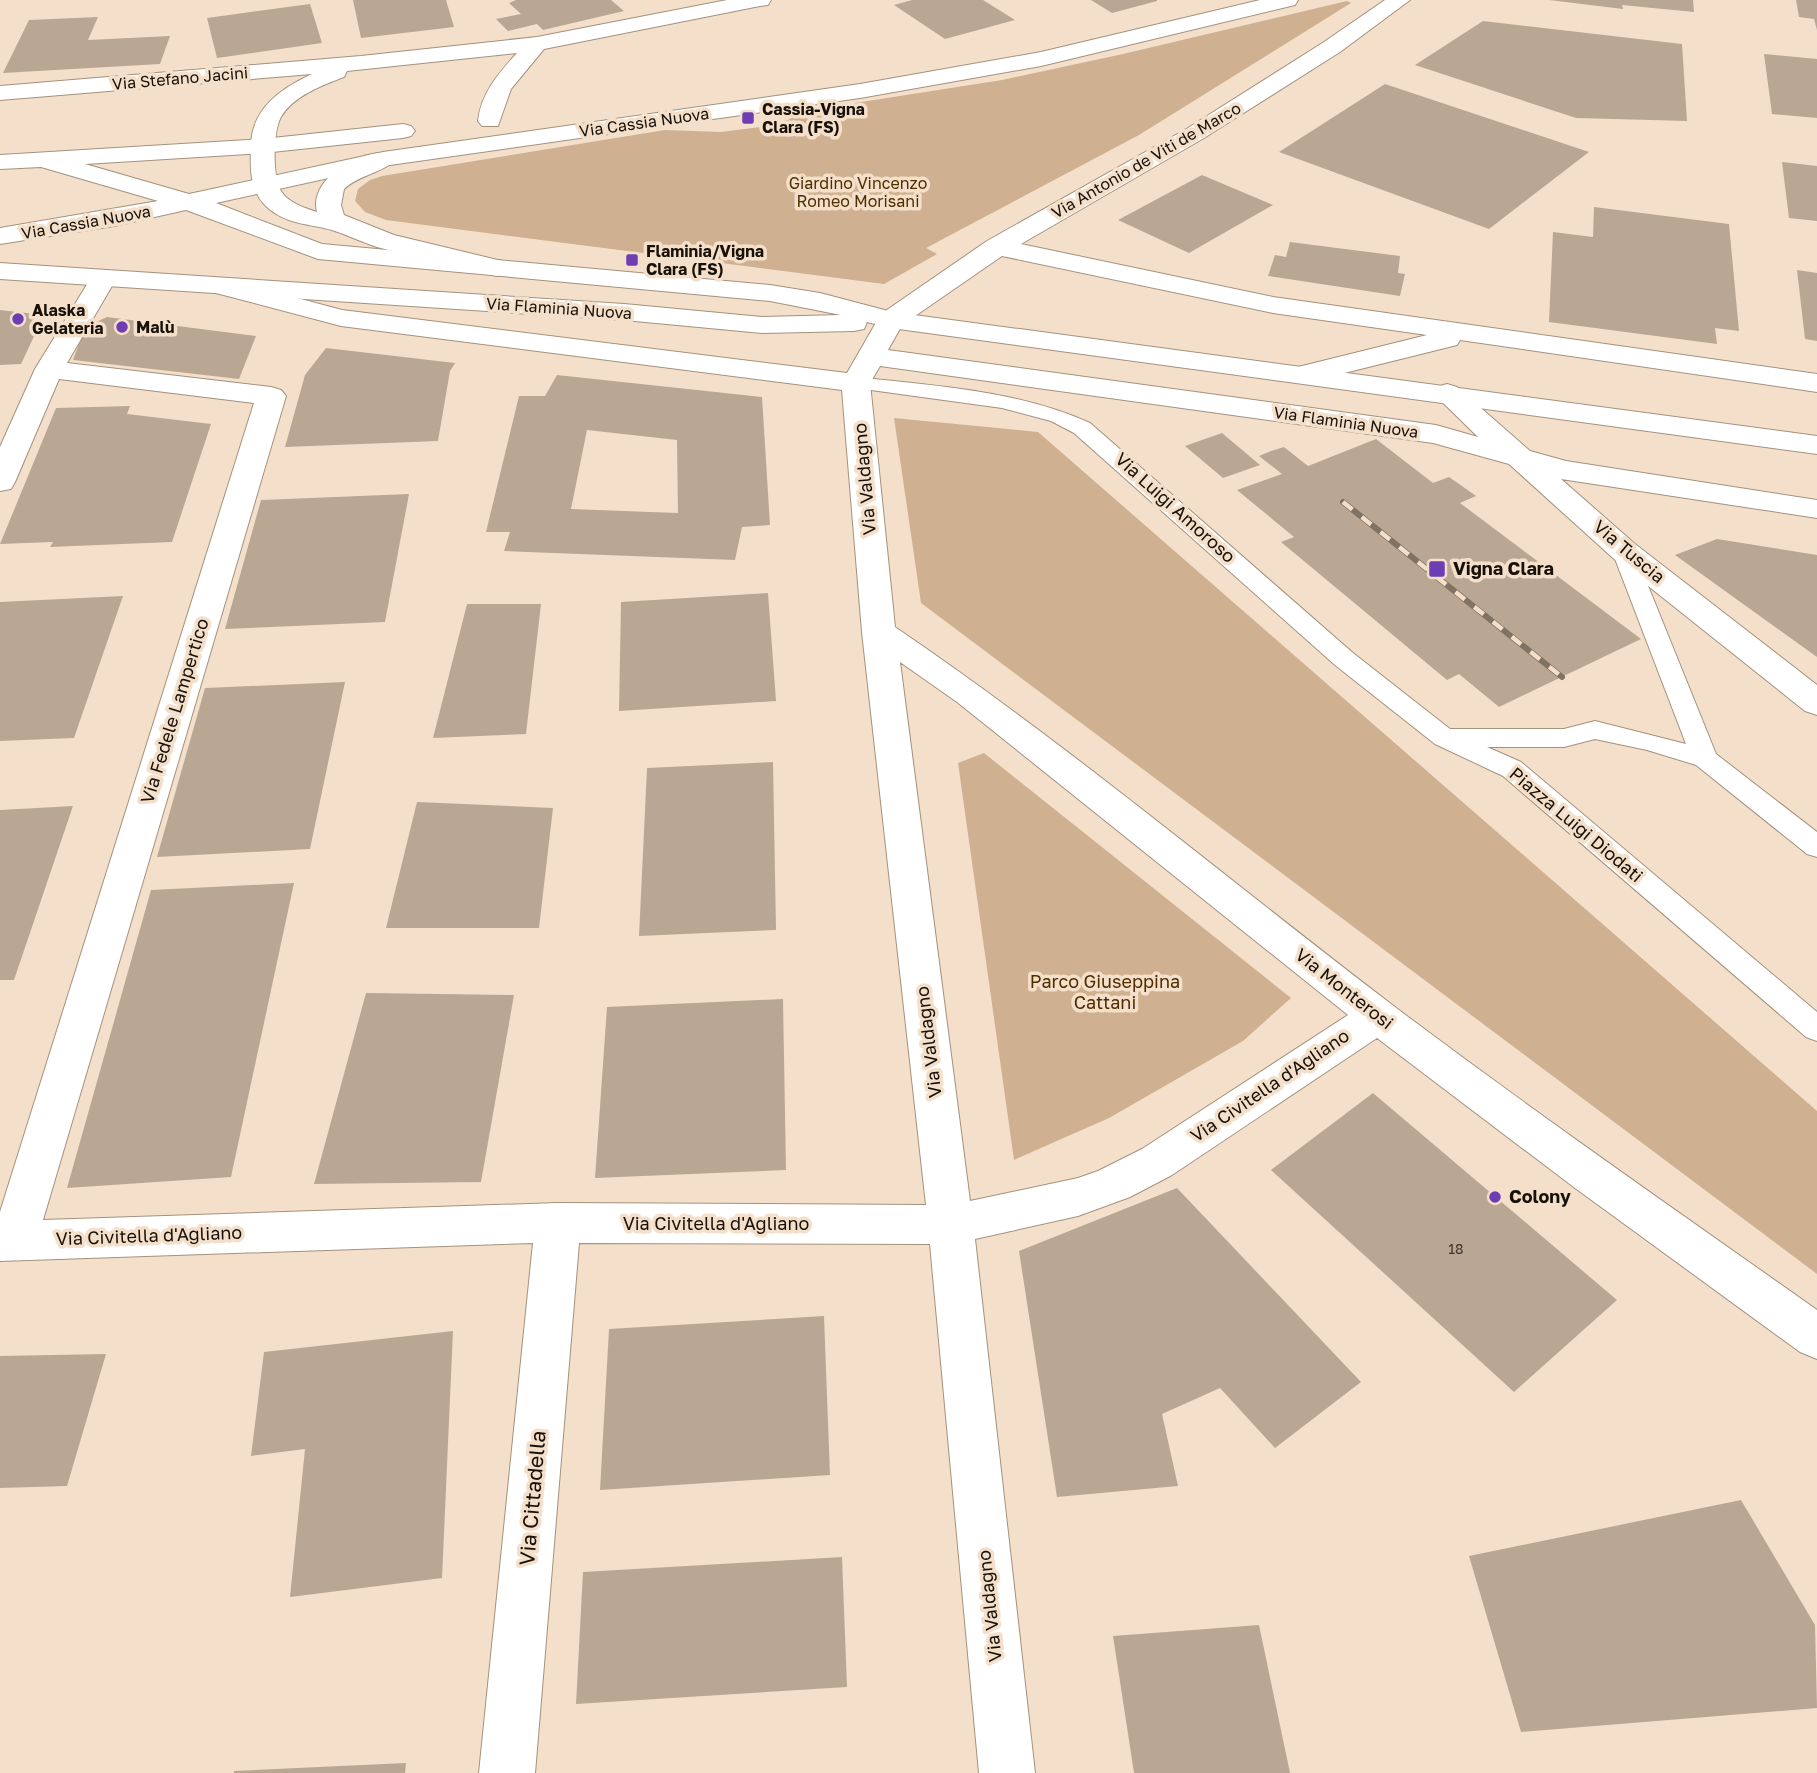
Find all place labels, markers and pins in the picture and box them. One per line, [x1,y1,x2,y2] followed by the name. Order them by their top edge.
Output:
[762,99,865,137] place label: Cassia-Vigna Clara (FS)
[740,110,756,126] marker: Cassia-Vigna Clara (FS)
[646,241,764,279] place label: Flaminia/Vigna Clara (FS)
[624,252,640,268] marker: Flaminia/Vigna Clara (FS)
[32,300,104,338] place label: Alaska Gelateria
[10,311,26,327] marker: Alaska Gelateria
[136,317,174,337] place label: Malù
[114,319,130,335] marker: Malù
[1453,557,1554,579] place label: Vigna Clara
[1427,559,1447,579] marker: Vigna Clara
[1509,1185,1571,1207] place label: Colony
[1487,1189,1503,1205] marker: Colony

